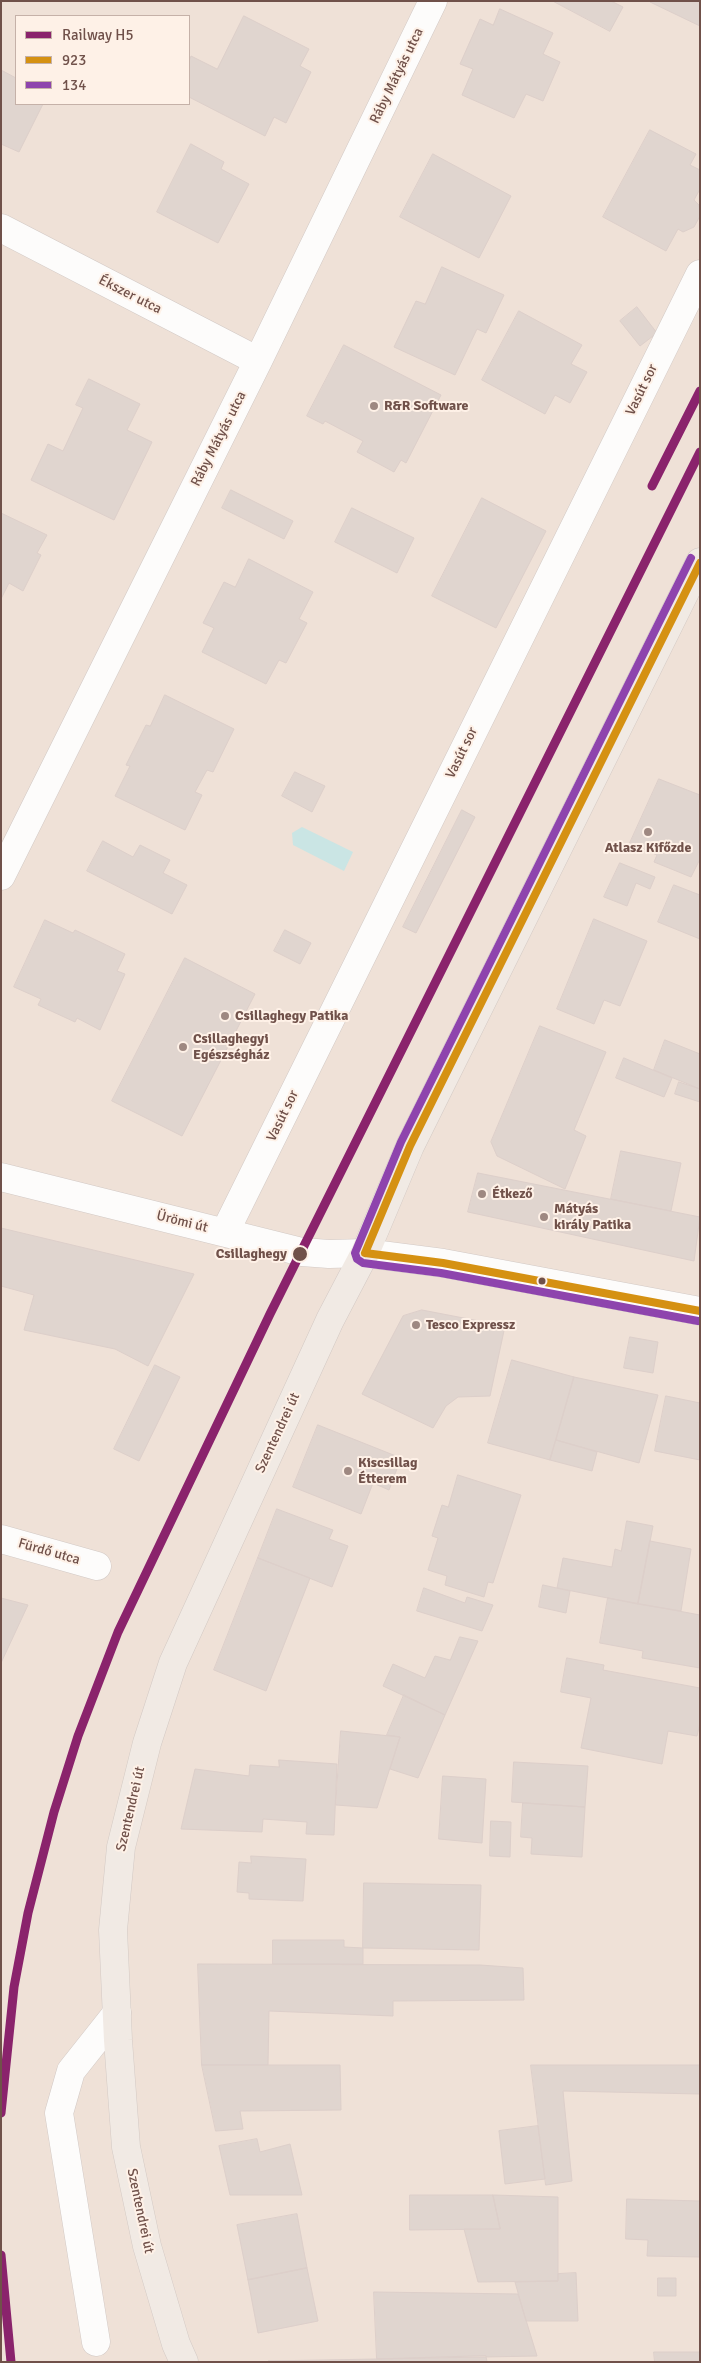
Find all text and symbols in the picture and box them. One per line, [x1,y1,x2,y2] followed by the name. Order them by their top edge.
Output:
[15,15,190,105] legend
[367,25,427,127] street label: Ráby Mátyás utca
[62,26,134,44] text: Railway H5
[62,51,86,69] text: 923
[62,76,86,94] text: 134
[96,272,164,318] street label: Ékszer utca
[622,362,662,418] street label: Vasút sor
[188,389,250,489] street label: Ráby Mátyás utca
[384,398,468,414] place label: R&R Software
[368,400,380,412] marker: R&R Software
[442,725,482,781] street label: Vasút sor
[642,826,654,838] marker: Atlasz Kifőzde
[605,840,691,856] place label: Atlasz Kifőzde
[235,1008,348,1024] place label: Csillaghegy Patika
[219,1010,231,1022] marker: Csillaghegy Patika
[193,1031,270,1064] place label: Csillaghegyi Egészségház
[177,1041,189,1053] marker: Csillaghegyi Egészségház
[263,1088,303,1144] street label: Vasút sor
[492,1186,533,1202] place label: Étkező
[476,1188,488,1200] marker: Étkező
[554,1201,631,1234] place label: Mátyás király Patika
[155,1208,209,1236] street label: Ürömi út
[538,1211,550,1223] marker: Mátyás király Patika
[291,1245,309,1263] marker: Csillaghegy
[216,1246,287,1262] place label: Csillaghegy
[537,1276,547,1286] unlabelled marker
[426,1317,515,1333] place label: Tesco Expressz
[410,1319,422,1331] marker: Tesco Expressz
[252,1390,304,1476] street label: Szentendrei út
[358,1455,417,1488] place label: Kiscsillag Étterem
[342,1465,354,1477] marker: Kiscsillag Étterem
[16,1535,82,1569] street label: Fürdő utca
[113,1765,149,1853] street label: Szentendrei út
[123,2167,157,2255] street label: Szentendrei út

